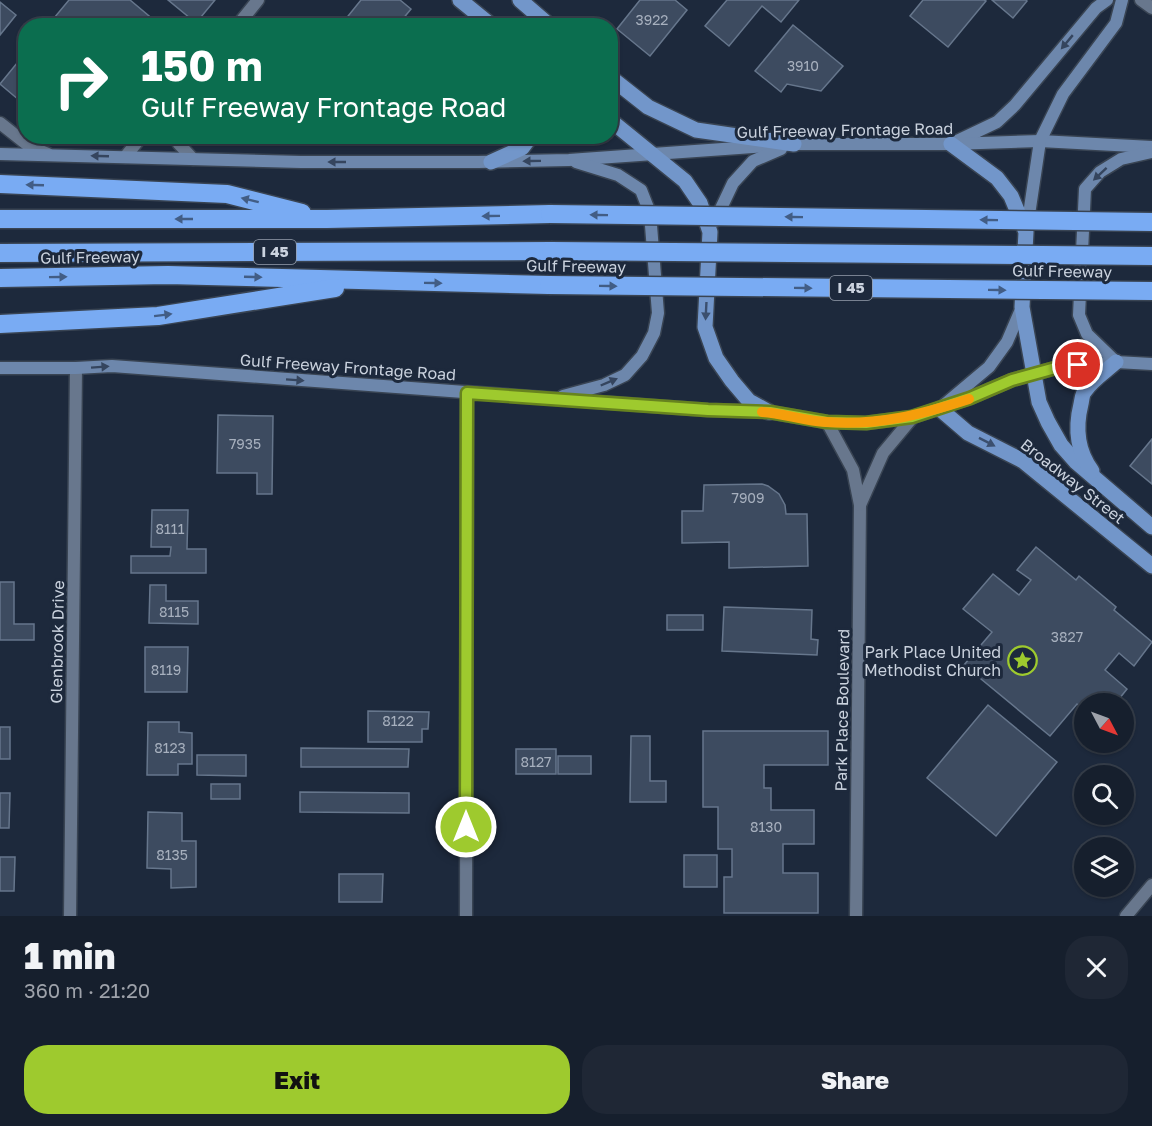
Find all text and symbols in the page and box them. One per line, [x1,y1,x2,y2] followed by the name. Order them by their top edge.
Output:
[636,11,668,28] house number: 3922
[1061,34,1074,49] one-way arrow
[141,40,263,90] text: 150 m
[42,42,120,120] icon: right
[787,57,819,74] house number: 3910
[141,91,506,123] text: Gulf Freeway Frontage Road
[737,118,953,142] street label: Gulf Freeway Frontage Road
[90,151,109,161] one-way arrow
[522,156,541,166] one-way arrow
[327,157,346,167] one-way arrow
[1092,167,1107,181] one-way arrow
[25,181,44,190] one-way arrow
[241,194,259,204] one-way arrow
[589,210,608,220] one-way arrow
[482,211,501,220] one-way arrow
[784,212,803,222] one-way arrow
[175,214,194,224] one-way arrow
[979,215,998,224] one-way arrow
[254,240,296,264] road number: I 45
[40,246,140,268] street label: Gulf Freeway
[526,255,626,277] street label: Gulf Freeway
[1012,260,1112,282] street label: Gulf Freeway
[49,272,68,282] one-way arrow
[244,273,263,282] one-way arrow
[830,276,872,300] road number: I 45
[424,278,443,288] one-way arrow
[598,281,617,291] one-way arrow
[793,283,812,293] one-way arrow
[988,285,1007,295] one-way arrow
[701,302,710,321] one-way arrow
[154,311,173,320] one-way arrow
[1052,339,1103,390] pin
[1061,348,1094,381] icon: arrive
[239,349,457,385] street label: Gulf Freeway Frontage Road
[91,362,110,371] one-way arrow
[285,375,304,385] one-way arrow
[601,377,619,387] one-way arrow
[1017,434,1129,528] street label: Broadway Street
[229,435,261,452] house number: 7935
[979,437,996,447] one-way arrow
[731,489,765,506] house number: 7909
[156,520,185,537] house number: 8111
[46,580,68,704] street label: Glenbrook Drive
[159,603,189,620] house number: 8115
[1051,628,1083,645] house number: 3827
[831,629,853,791] street label: Park Place Boulevard
[864,642,1001,680] place label: Park Place United Methodist Church
[1006,645,1038,677] place icon: Park Place United Methodist Church
[151,661,181,678] house number: 8119
[1074,693,1134,753] north arrow
[1074,693,1134,897] map controls
[382,712,414,729] house number: 8122
[154,739,186,756] house number: 8123
[521,753,551,770] house number: 8127
[1074,765,1134,825] button: search
[434,795,498,859] position arrow
[750,818,782,835] house number: 8130
[1074,837,1134,897] button: layers
[156,846,188,863] house number: 8135
[24,934,115,977] text: 1 min
[1065,936,1128,999] button: close
[24,978,150,1002] text: 360 m · 21:20
[24,1045,570,1114] button: Exit
[582,1045,1128,1114] button: Share

